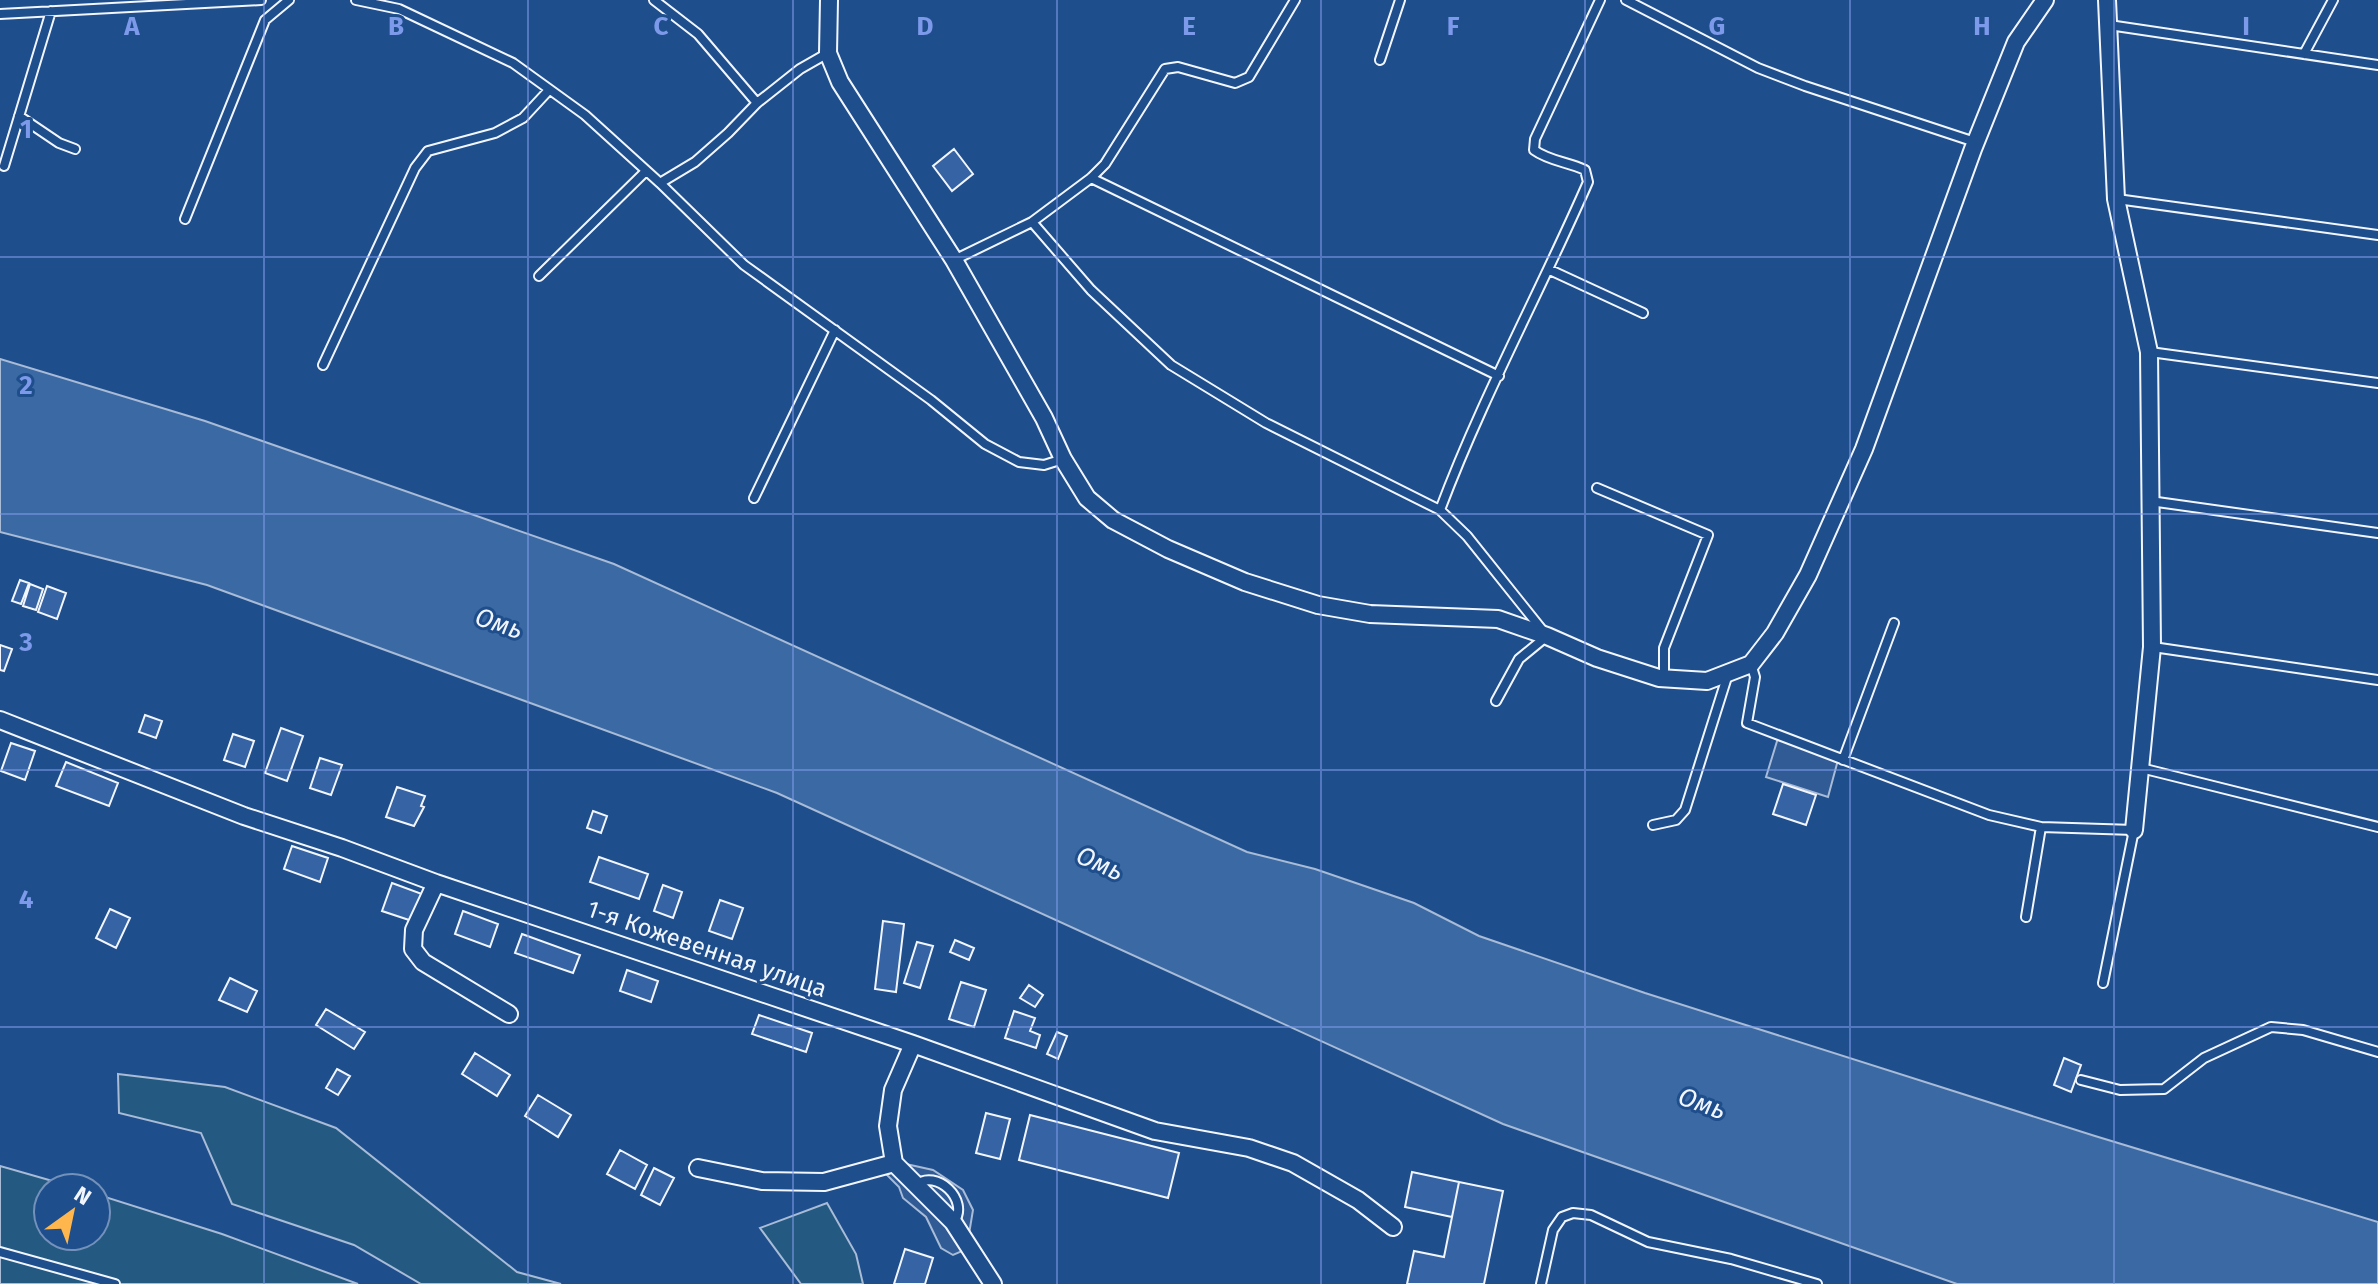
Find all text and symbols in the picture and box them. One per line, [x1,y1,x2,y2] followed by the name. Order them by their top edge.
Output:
[123,11,140,42] text: A
[388,11,404,42] text: B
[654,11,669,42] text: C
[917,11,934,42] text: D
[1182,11,1196,42] text: E
[1447,11,1460,42] text: F
[1709,11,1725,42] text: G
[1973,11,1991,42] text: H
[2242,11,2250,42] text: I
[20,114,32,145] text: 1
[19,370,33,401] text: 2
[471,601,527,646] water label: Омь
[18,627,33,658] text: 3
[1071,839,1128,887] water label: Омь
[19,884,34,915] text: 4
[584,895,830,1003] street label: 1-я Кожевенная улица
[1674,1081,1730,1126] water label: Омь
[32,1172,112,1252] north arrow
[69,1180,96,1211] text: N

